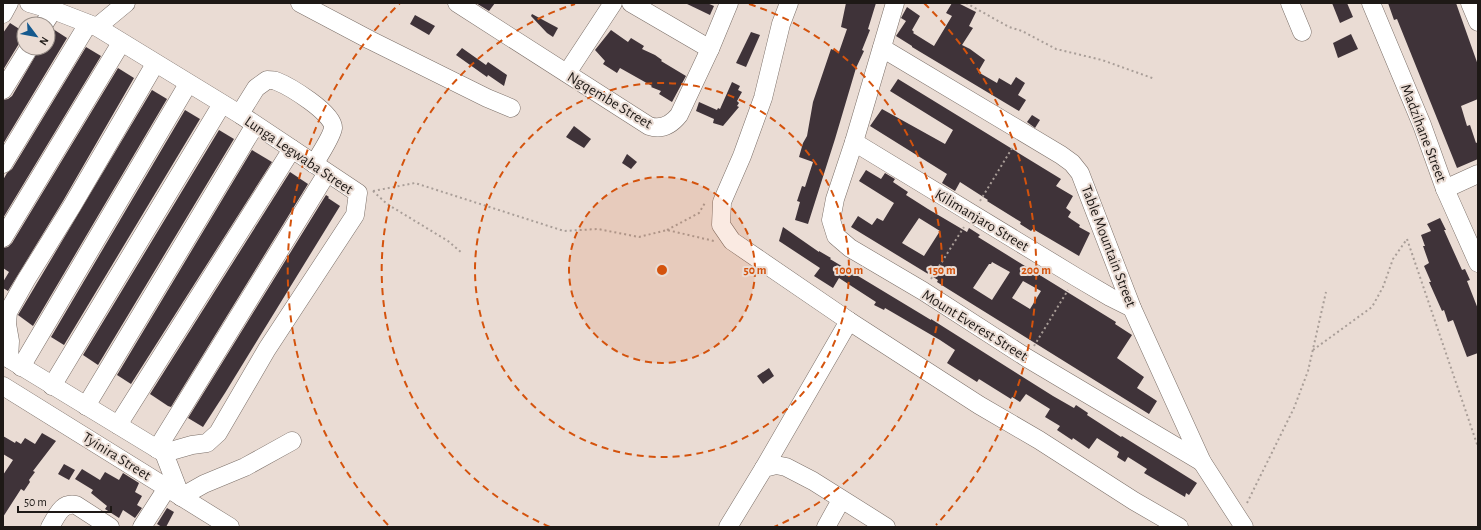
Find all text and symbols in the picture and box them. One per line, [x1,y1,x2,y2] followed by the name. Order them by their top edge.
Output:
[16,16,56,56] north arrow
[37,35,51,47] text: N
[565,69,655,132] street label: Ngqembe Street
[1398,82,1449,184] street label: Madzihane Street
[242,114,356,197] street label: Lunga Legwaba Street
[1078,183,1139,309] street label: Table Mountain Street
[932,187,1031,254] street label: Kilimanjaro Street
[655,263,669,277] centre of rings
[744,264,767,276] text: 50 m
[835,264,863,276] text: 100 m
[928,264,956,276] text: 150 m
[1021,264,1051,276] text: 200 m
[919,287,1030,364] street label: Mount Everest Street
[80,430,154,483] street label: Tyinira Street
[18,488,111,514] scale bar
[24,496,47,508] text: 50 m

